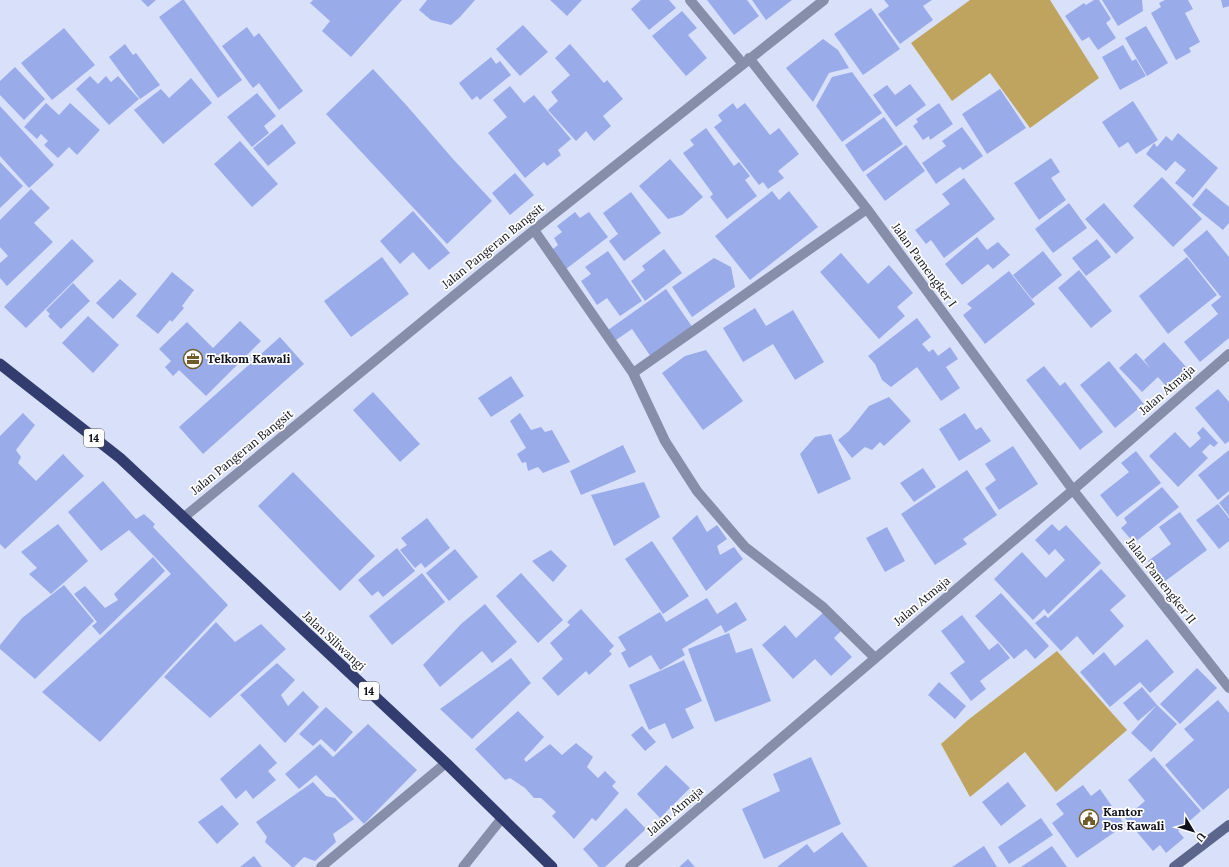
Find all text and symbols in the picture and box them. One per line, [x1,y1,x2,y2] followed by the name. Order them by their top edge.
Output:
[438,200,547,292] street label: Jalan Pangeran Bangsit
[888,219,960,310] street label: Jalan Pamengker I
[182,348,204,370] office icon: Telkom Kawali
[207,351,291,366] place label: Telkom Kawali
[1135,361,1198,418] street label: Jalan Atmaja
[187,406,296,498] street label: Jalan Pangeran Bangsit
[84,429,104,447] road number: 14
[1123,534,1199,626] street label: Jalan Pamengker II
[890,573,953,629] street label: Jalan Atmaja
[299,607,369,674] street label: Jalan Siliwangi
[359,682,379,700] road number: 14
[643,783,706,839] street label: Jalan Atmaja
[1103,804,1165,833] place label: Kantor Pos Kawali
[1078,808,1100,830] public building icon: Kantor Pos Kawali
[1173,811,1213,851] north arrow
[1192,830,1209,845] text: U

